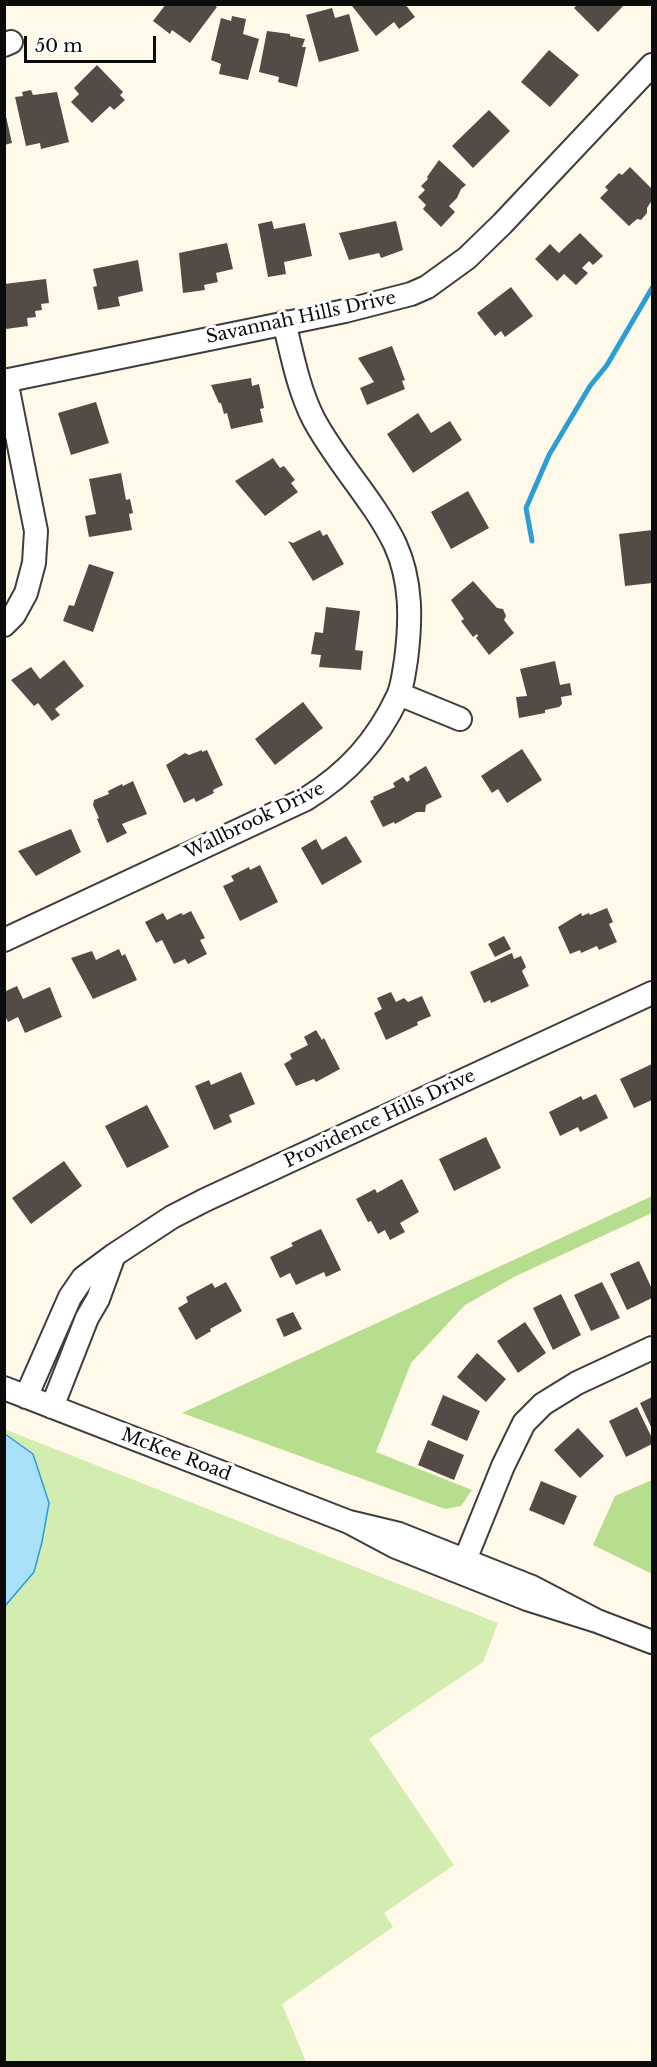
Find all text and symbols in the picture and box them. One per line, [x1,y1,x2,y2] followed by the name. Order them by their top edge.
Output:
[27,24,159,62] scale bar
[35,35,83,57] text: 50 m
[204,287,398,349] street label: Savannah Hills Drive
[182,778,328,864] street label: Wallbrook Drive
[281,1065,479,1173] street label: Providence Hills Drive
[118,1424,234,1486] street label: McKee Road

